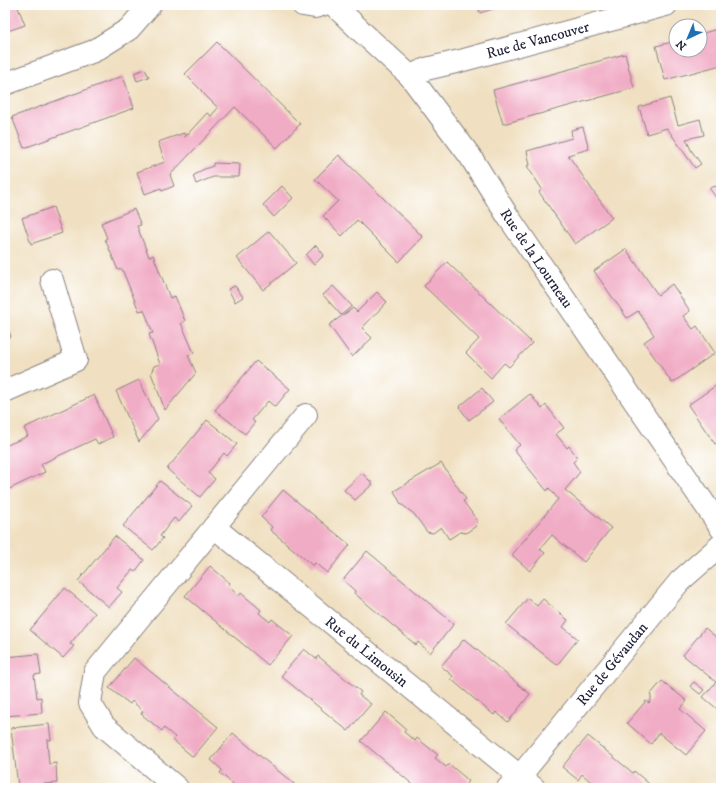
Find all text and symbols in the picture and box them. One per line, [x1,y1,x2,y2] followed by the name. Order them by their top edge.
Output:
[484,17,592,63] street label: Rue de Vancouver
[668,18,708,58] north arrow
[674,36,690,53] text: N
[496,205,577,312] street label: Rue de la Lourneau
[321,612,412,691] street label: Rue du Limousin
[572,618,652,709] street label: Rue de Gévaudan

